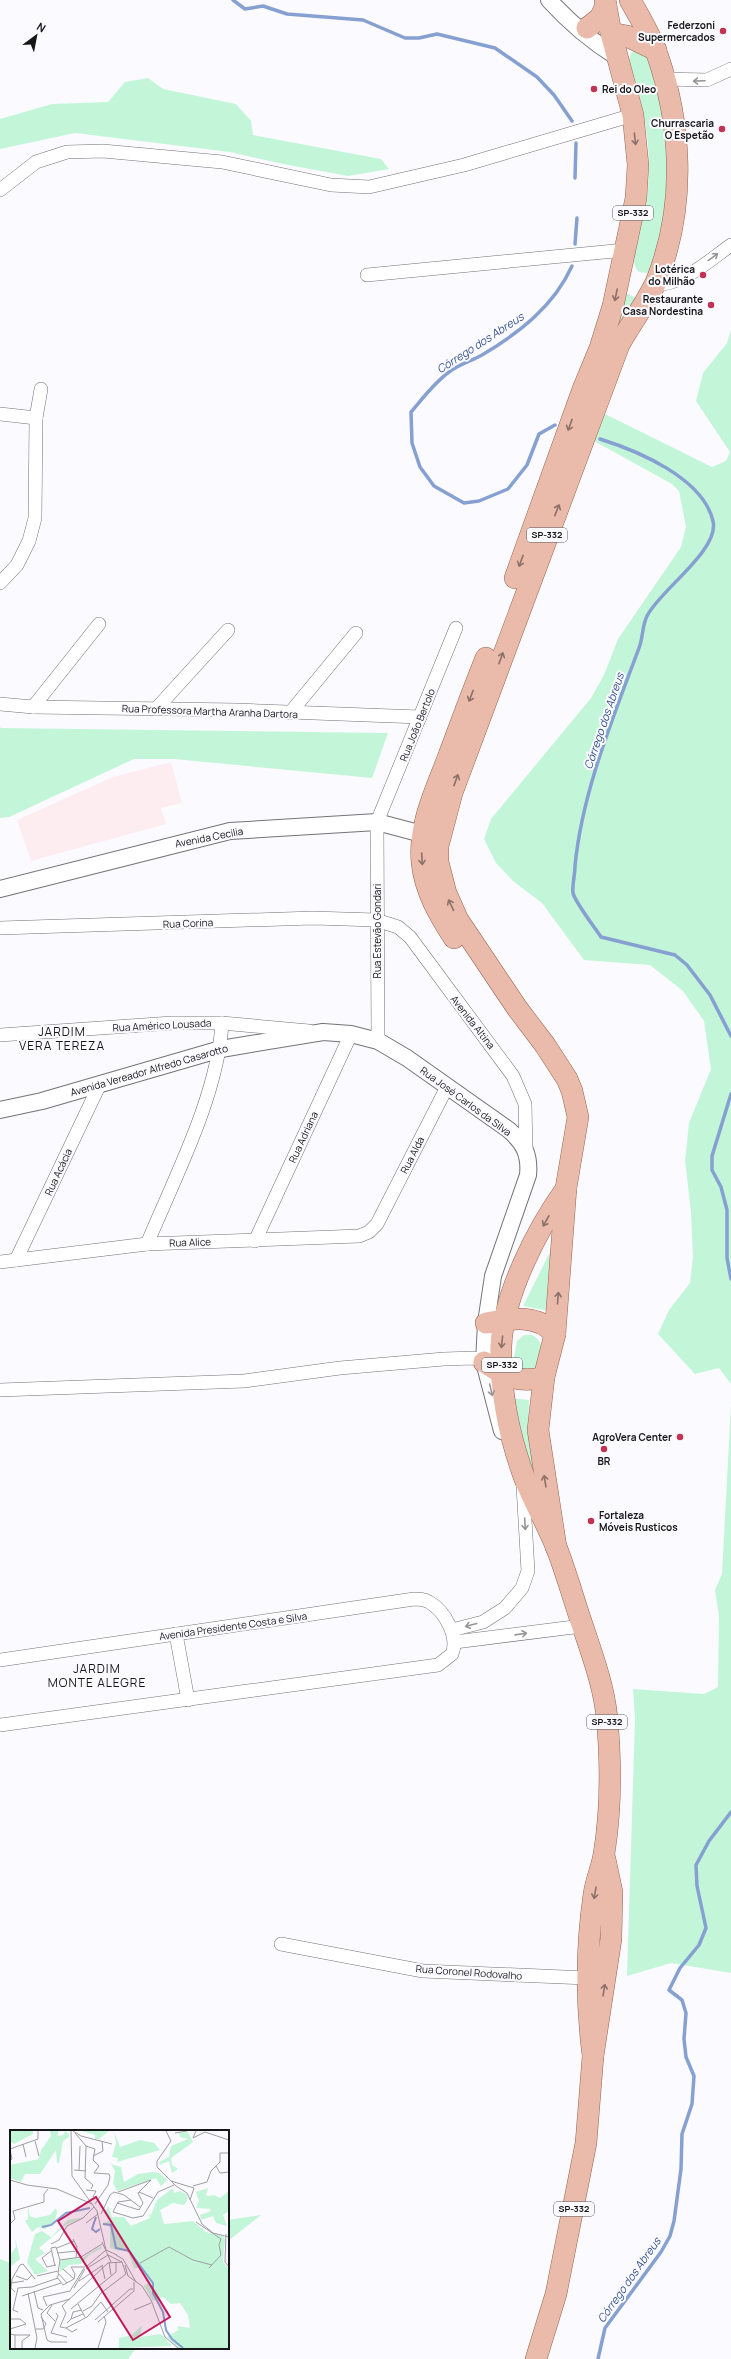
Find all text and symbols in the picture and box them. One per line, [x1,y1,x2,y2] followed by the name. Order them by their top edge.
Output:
[16,16,56,56] north arrow
[638,18,716,44] place label: Federzoni Supermercados
[34,19,49,36] text: N
[718,26,728,36] marker: Federzoni Supermercados
[693,77,706,84] one-way arrow
[602,82,656,96] place label: Rei do Oleo
[589,84,599,94] marker: Rei do Oleo
[651,116,714,142] place label: Churrascaria O Espetão
[717,124,727,134] marker: Churrascaria O Espetão
[632,132,639,145] one-way arrow
[613,206,653,220] road number: SP-332
[708,253,719,261] one-way arrow
[648,262,695,288] place label: Lotérica do Milhão
[698,270,708,280] marker: Lotérica do Milhão
[611,288,619,301] one-way arrow
[623,292,703,318] place label: Restaurante Casa Nordestina
[706,300,716,310] marker: Restaurante Casa Nordestina
[433,308,527,376] water label: Córrego dos Abreus
[566,419,573,432] one-way arrow
[553,504,561,516] one-way arrow
[527,528,567,542] road number: SP-332
[517,555,525,567] one-way arrow
[498,652,506,664] one-way arrow
[580,670,627,771] water label: Córrego dos Abreus
[396,686,438,763] street label: Rua João Bertolo
[467,689,475,701] one-way arrow
[122,701,298,721] street label: Rua Professora Martha Aranha Dartora
[453,774,461,786] one-way arrow
[174,824,244,850] street label: Avenida Cecilia
[419,852,426,865] one-way arrow
[370,884,384,978] street label: Rua Estevão Gondari
[447,899,454,911] one-way arrow
[163,915,213,931] street label: Rua Corina
[448,992,498,1052] street label: Avenida Altina
[112,1015,212,1035] street label: Rua Américo Lousada
[19,1023,105,1054] district label: JARDIM VERA TEREZA
[68,1041,230,1099] street label: Avenida Vereador Alfredo Casarotto
[417,1063,515,1139] street label: Rua José Carlos da Silva
[285,1109,321,1165] street label: Rua Adriana
[397,1134,427,1176] street label: Rua Alda
[41,1146,75,1198] street label: Rua Acácia
[541,1215,549,1227] one-way arrow
[169,1234,211,1250] street label: Rua Alice
[555,1292,562,1305] one-way arrow
[498,1335,506,1348] one-way arrow
[482,1358,522,1372] road number: SP-332
[487,1383,495,1396] one-way arrow
[592,1430,672,1444] place label: AgroVera Center
[675,1432,685,1442] marker: AgroVera Center
[599,1444,609,1454] marker: BR
[598,1454,611,1468] place label: BR
[541,1475,549,1488] one-way arrow
[599,1508,678,1534] place label: Fortaleza Móveis Rusticos
[586,1516,596,1526] marker: Fortaleza Móveis Rusticos
[521,1517,528,1530] one-way arrow
[158,1609,308,1643] street label: Avenida Presidente Costa e Silva
[465,1622,478,1630] one-way arrow
[514,1630,527,1638] one-way arrow
[48,1660,146,1691] district label: JARDIM MONTE ALEGRE
[587,1715,627,1729] road number: SP-332
[591,1886,599,1899] one-way arrow
[415,1961,523,1983] street label: Rua Coronel Rodovalho
[601,1984,609,1997] one-way arrow
[10,2130,229,2349] inset map
[554,2202,594,2216] road number: SP-332
[594,2233,664,2325] water label: Córrego dos Abreus

